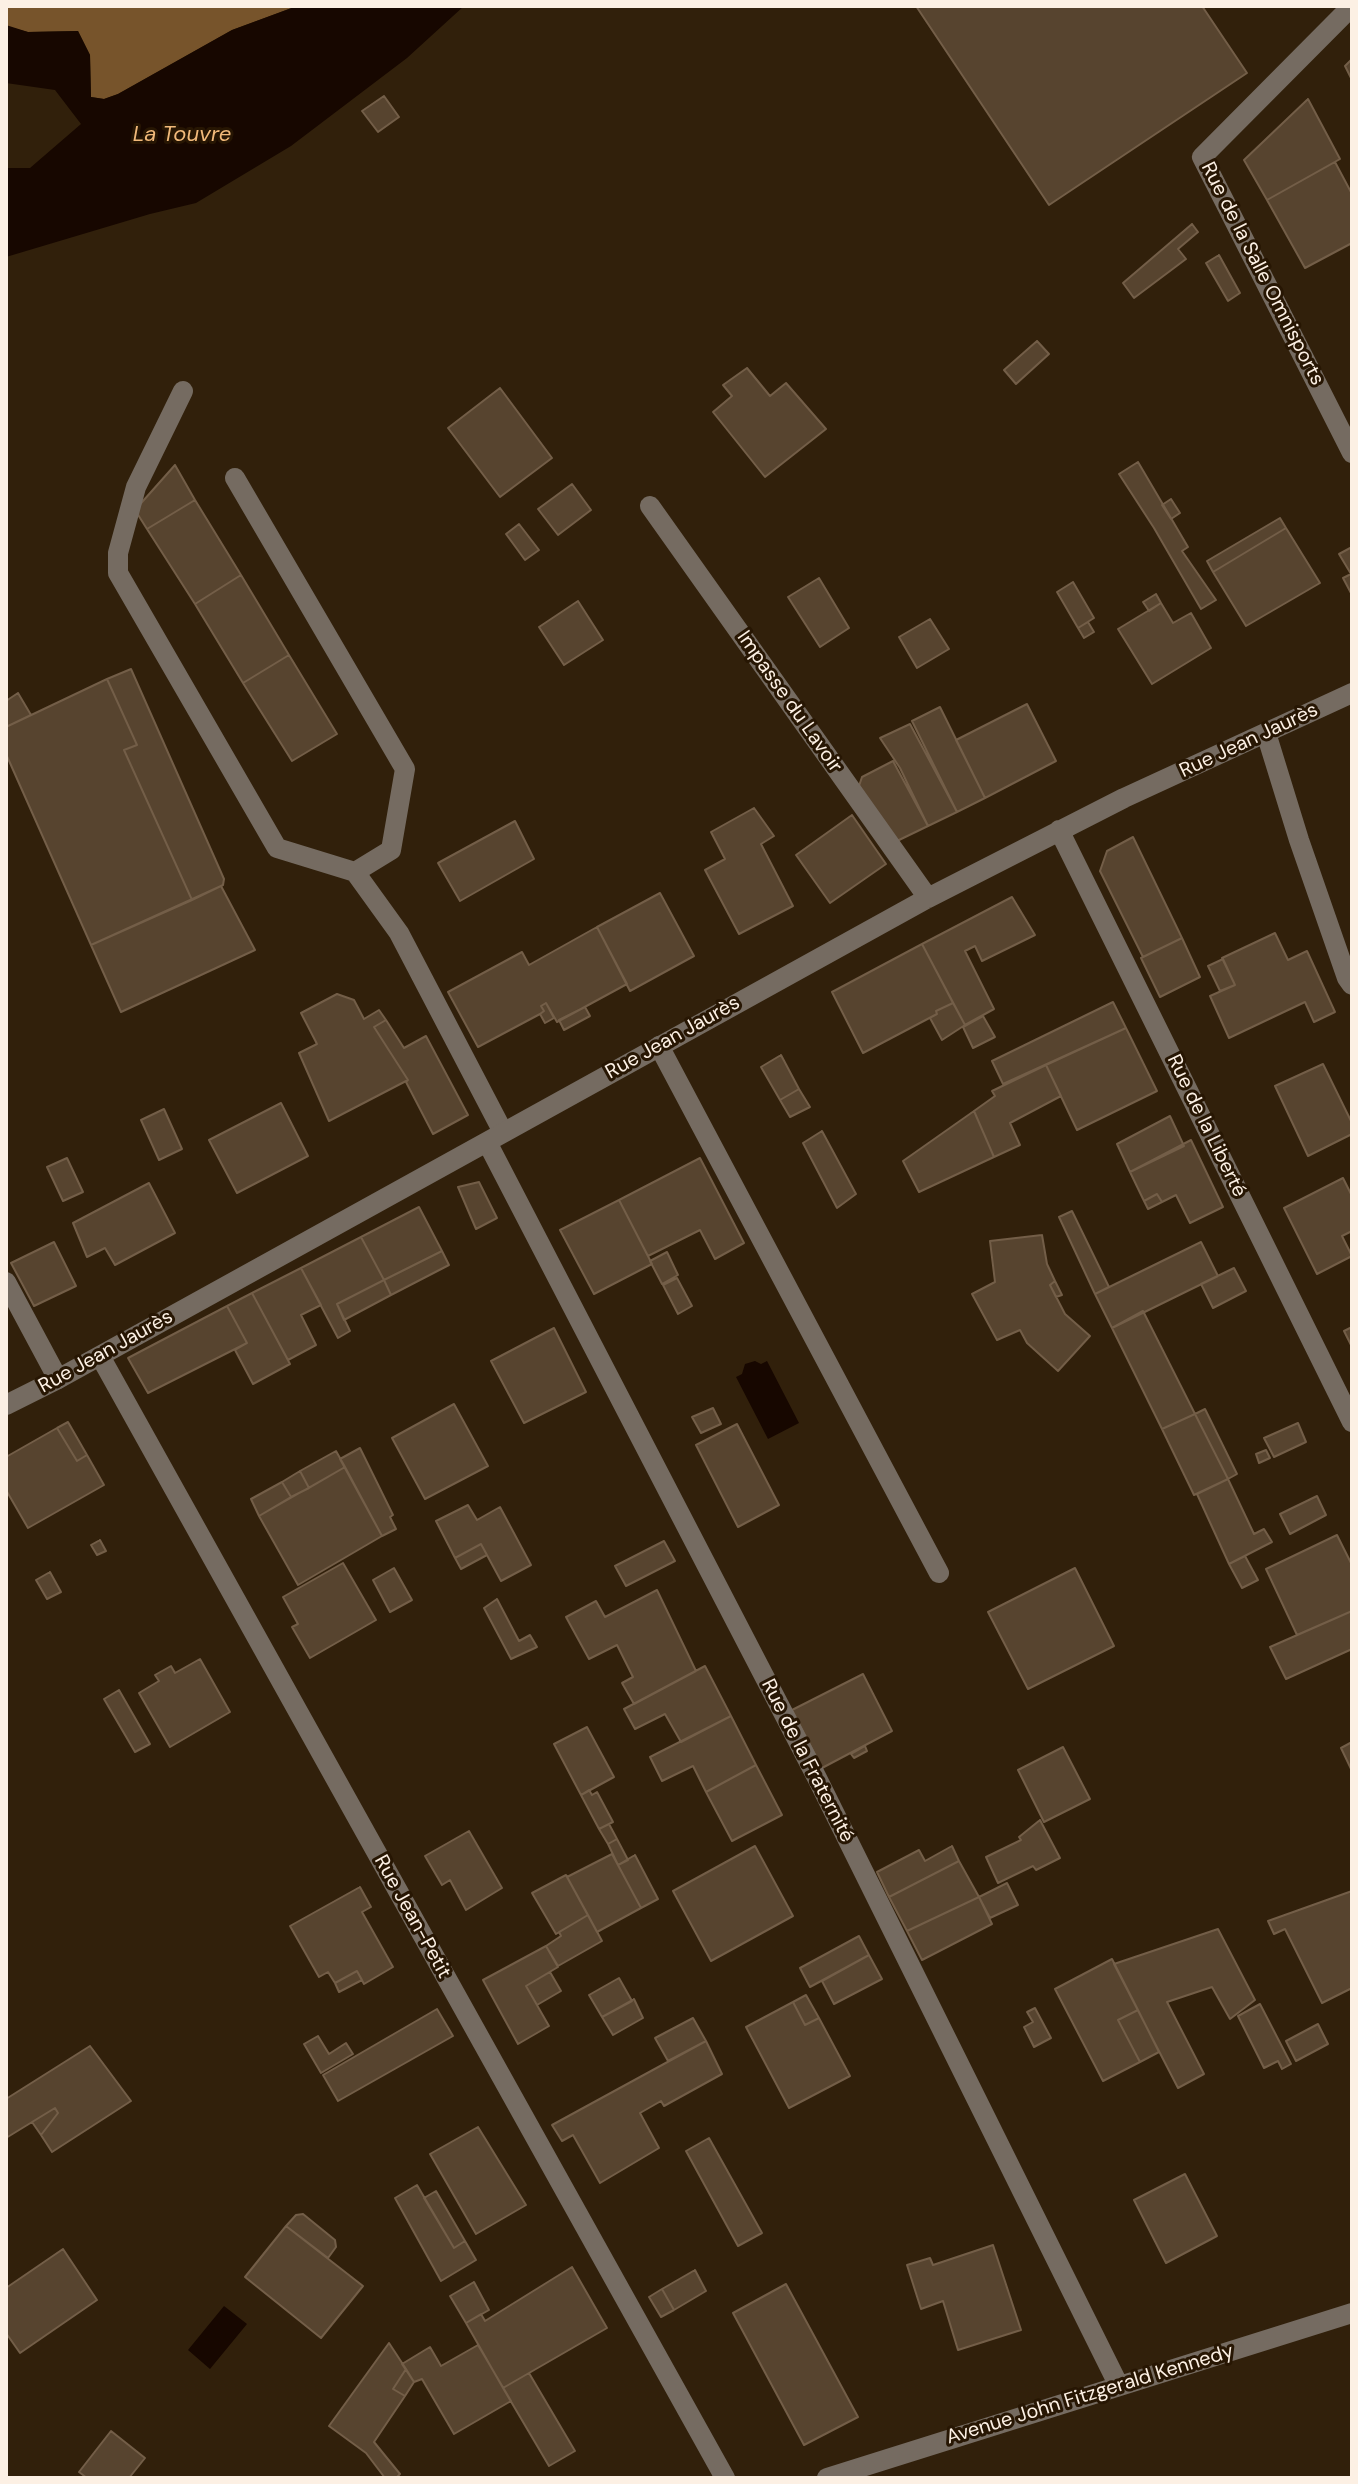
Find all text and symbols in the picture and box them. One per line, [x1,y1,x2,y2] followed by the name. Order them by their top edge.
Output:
[133,122,231,148] water label: La Touvre
[1195,158,1329,390] street label: Rue de la Salle Omnisports
[731,627,847,777] street label: Impasse du Lavoir
[1176,698,1322,784] street label: Rue Jean Jaurès
[602,991,744,1085] street label: Rue Jean Jaurès
[1161,1051,1251,1201] street label: Rue de la Liberté
[35,1305,177,1399] street label: Rue Jean Jaurès
[755,1675,859,1847] street label: Rue de la Fraternité
[368,1851,456,1983] street label: Rue Jean-Petit
[944,2340,1236,2450] street label: Avenue John Fitzgerald Kennedy

